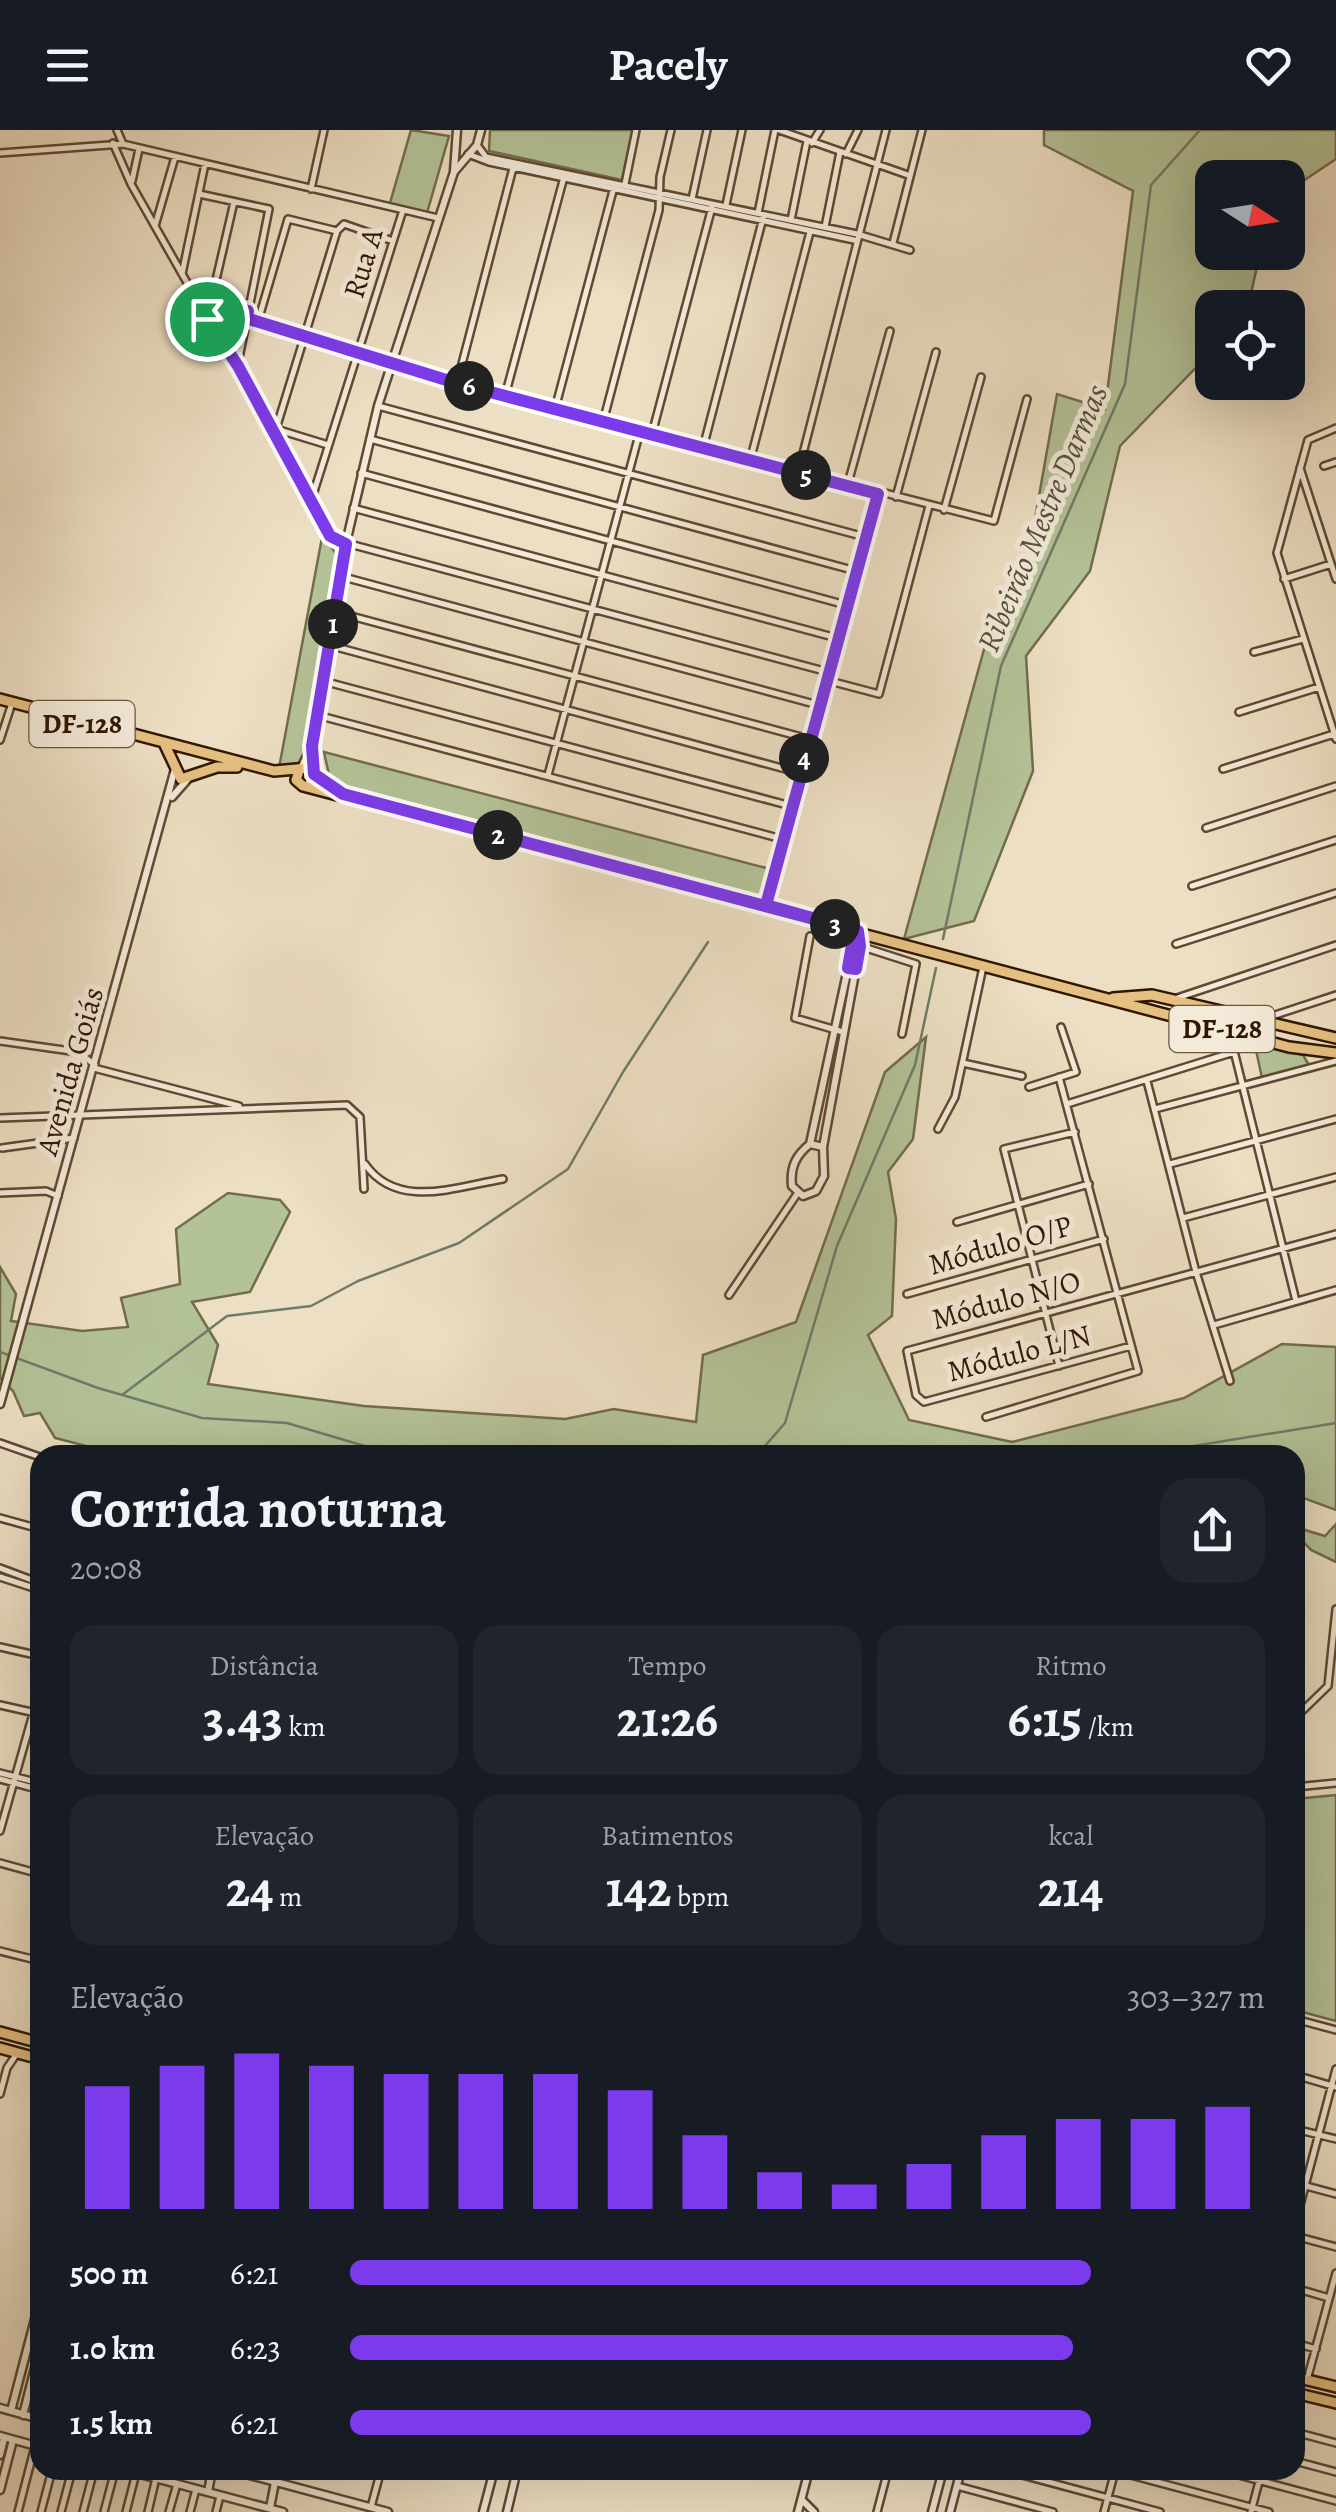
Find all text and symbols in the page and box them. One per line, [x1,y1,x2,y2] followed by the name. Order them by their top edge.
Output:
[609,34,727,96] text: Pacely
[40,38,95,93] icon: menu
[1241,38,1296,93] icon: heart
[1195,160,1305,270] north arrow
[1195,160,1305,400] map controls
[333,223,393,303] street label: Rua A
[165,277,250,362] pin
[1195,290,1305,400] button: locate
[180,292,235,347] icon: arrive
[444,361,494,411] pin: 6
[462,367,476,405] text: 6
[966,378,1118,658] water label: Ribeirão Mestre Darmas
[781,450,831,500] pin: 5
[800,456,812,494] text: 5
[308,599,358,649] pin: 1
[328,605,338,643] text: 1
[29,701,134,747] road number: DF-128
[779,733,829,783] pin: 4
[797,739,811,777] text: 4
[473,810,523,860] pin: 2
[491,816,505,854] text: 2
[810,899,860,949] pin: 3
[829,905,841,943] text: 3
[27,982,113,1161] street label: Avenida Goiás
[1170,1006,1274,1052] road number: DF-128
[924,1205,1076,1285] street label: Módulo O/P
[927,1261,1085,1339] street label: Módulo N/O
[943,1315,1095,1391] street label: Módulo L/N
[70,1471,446,1546] text: Corrida noturna
[1160,1478,1265,1583] button: share
[70,1546,142,1590] text: 20:08
[210,1647,319,1685] text: Distância
[628,1647,707,1685] text: Tempo
[1035,1647,1106,1685] text: Ritmo
[203,1685,283,1753] text: 3.43
[617,1685,718,1753] text: 21:26
[1008,1685,1082,1753] text: 6:15
[283,1708,326,1746] text: km
[1082,1708,1134,1746] text: /km
[214,1817,314,1855] text: Elevação
[601,1817,734,1855] text: Batimentos
[1048,1817,1093,1855] text: kcal
[226,1855,274,1923] text: 24
[606,1855,671,1923] text: 142
[1038,1855,1104,1923] text: 214
[274,1878,302,1916] text: m
[671,1878,729,1916] text: bpm
[70,1975,184,2019] text: Elevação
[1127,1975,1265,2019] text: 303–327 m
[70,2251,148,2295] text: 500 m
[230,2251,279,2295] text: 6:21
[70,2326,155,2370] text: 1.0 km
[230,2326,281,2370] text: 6:23
[70,2401,153,2445] text: 1.5 km
[230,2401,279,2445] text: 6:21

